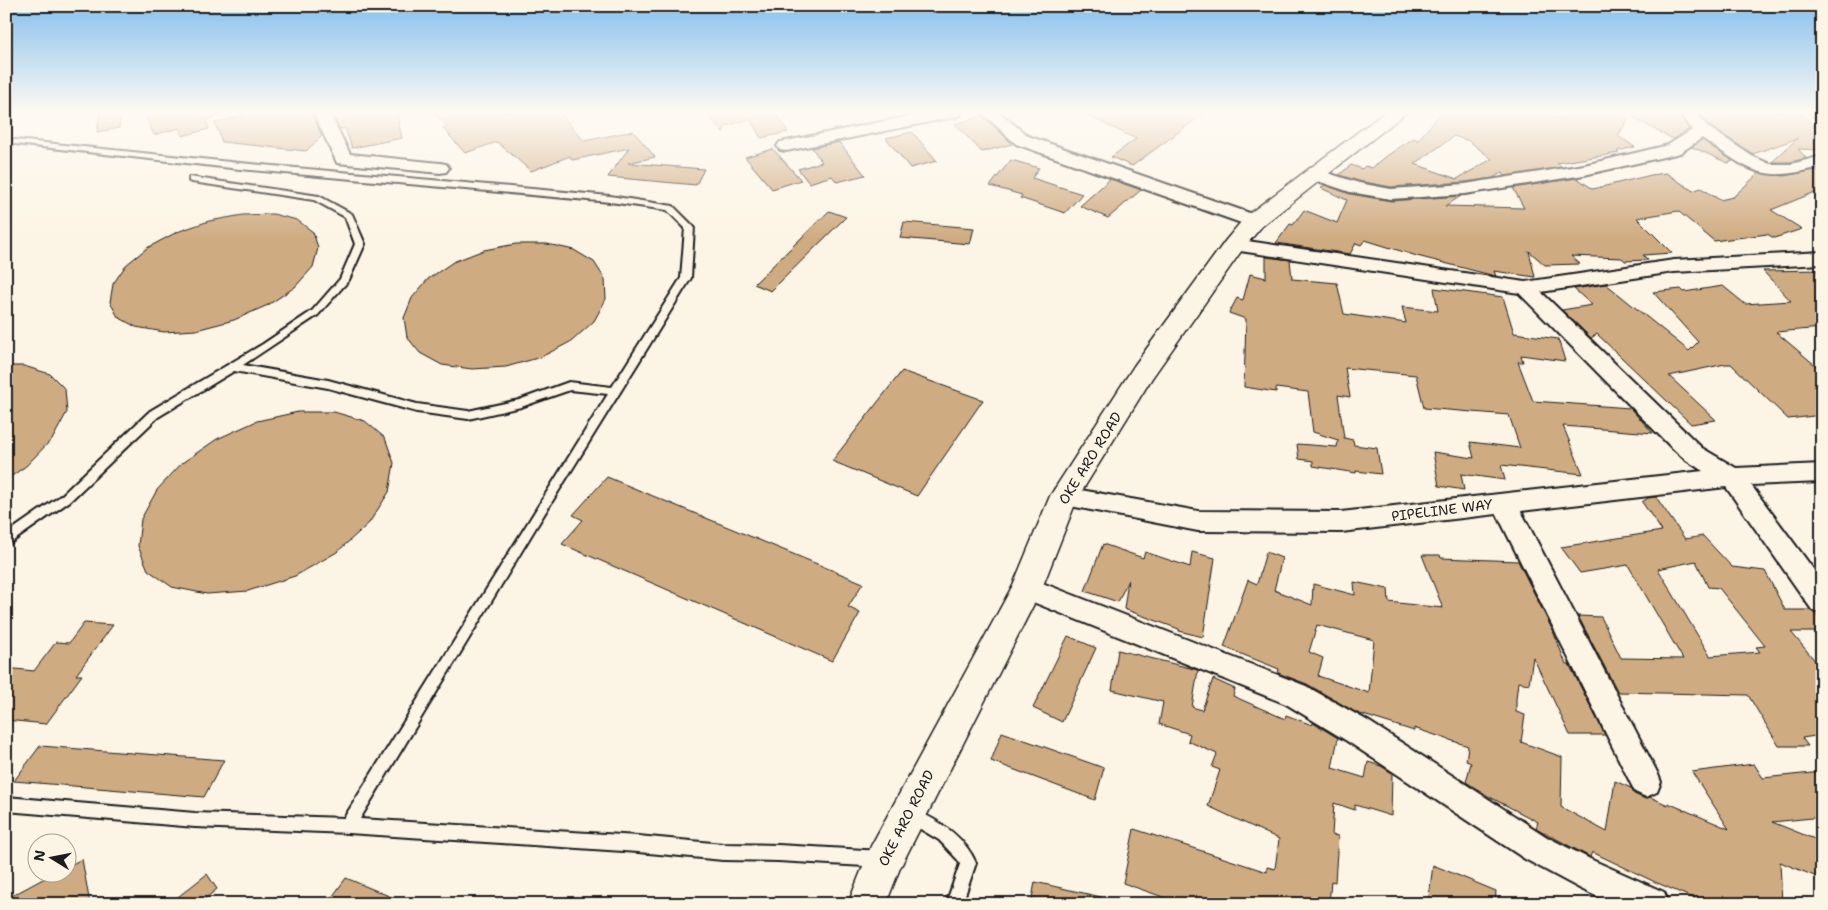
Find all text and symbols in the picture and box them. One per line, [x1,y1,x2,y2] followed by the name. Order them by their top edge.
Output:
[1054,408,1126,508] street label: OKE ARO ROAD
[1390,495,1494,525] street label: PIPELINE WAY
[874,767,938,869] street label: OKE ARO ROAD
[28,832,78,882] north arrow
[29,849,49,863] text: N

